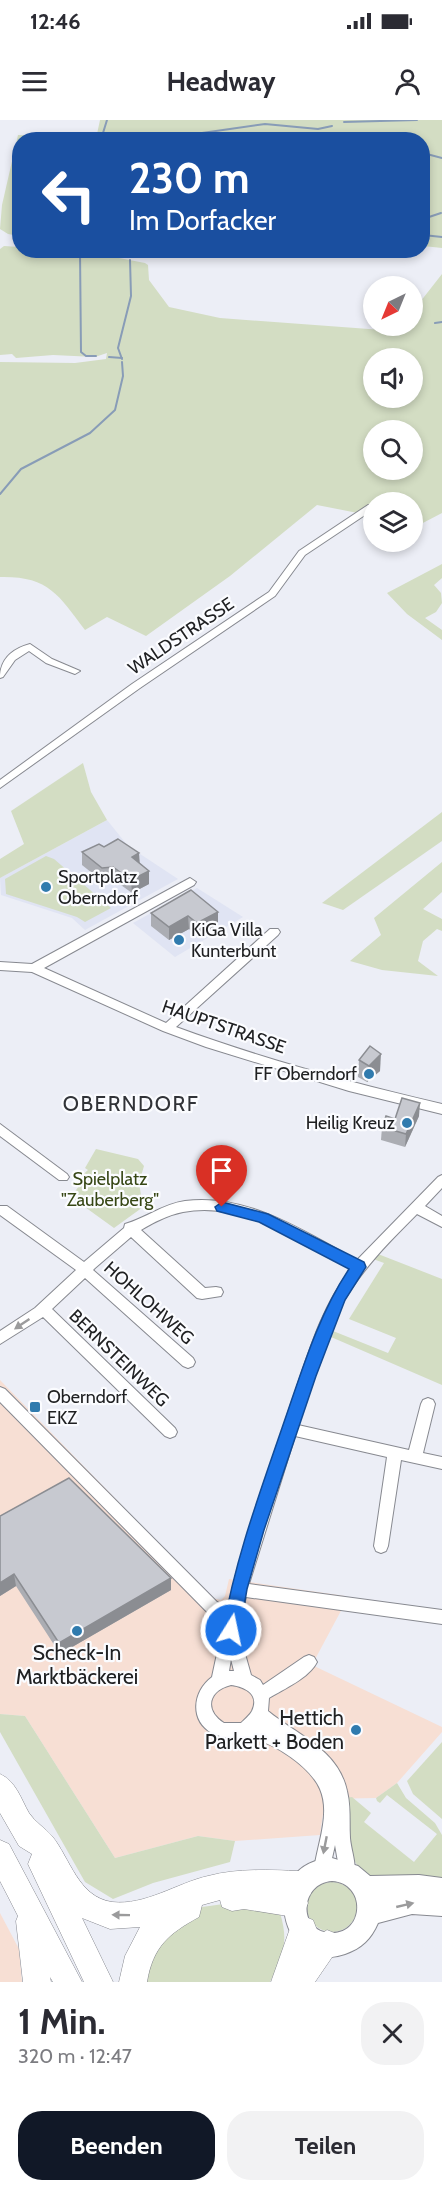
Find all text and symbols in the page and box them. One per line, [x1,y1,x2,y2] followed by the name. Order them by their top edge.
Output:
[30,8,81,35] text: 12:46
[18,65,51,98] icon: menu
[167,65,275,98] text: Headway
[391,65,424,98] icon: person
[129,152,249,204] text: 230 m
[30,156,108,234] icon: left
[129,204,276,237] text: Im Dorfacker
[363,276,423,336] north arrow
[363,276,423,552] map controls
[363,348,423,408] button: sound
[363,420,423,480] button: search
[363,492,423,552] button: layers
[124,593,238,679] street label: WALDSTRASSE
[58,866,138,909] place label: Sportplatz Oberndorf
[39,880,53,894] marker: Sportplatz Oberndorf
[191,919,276,962] place label: KiGa Villa Kunterbunt
[172,933,186,947] marker: KiGa Villa Kunterbunt
[159,996,289,1058] street label: HAUPTSTRASSE
[254,1063,357,1085] place label: FF Oberndorf
[362,1067,376,1081] marker: FF Oberndorf
[63,1091,199,1116] district label: OBERNDORF
[306,1112,396,1134] place label: Heilig Kreuz
[400,1116,414,1130] marker: Heilig Kreuz
[196,1145,247,1207] pin
[205,1154,238,1187] icon: arrive
[61,1168,159,1211] park label: Spielplatz "Zauberberg"
[100,1257,198,1349] street label: HOHLOHWEG
[64,1305,174,1411] street label: BERNSTEINWEG
[14,1318,30,1329] one-way arrow
[47,1386,127,1429] place label: Oberndorf EKZ
[28,1400,42,1414] marker: Oberndorf EKZ
[199,1598,263,1662] position arrow
[70,1624,84,1638] marker: Scheck-In Marktbäckerei
[16,1640,138,1689] place label: Scheck-In Marktbäckerei
[205,1705,344,1754] place label: Hettich Parkett + Boden
[349,1723,363,1737] marker: Hettich Parkett + Boden
[320,1836,329,1855] one-way arrow
[396,1899,414,1909] one-way arrow
[112,1910,131,1920] one-way arrow
[18,1999,106,2043] text: 1 Min.
[361,2002,424,2065] button: close
[18,2044,132,2068] text: 320 m · 12:47
[18,2111,215,2180] button: Beenden
[227,2111,424,2180] button: Teilen

